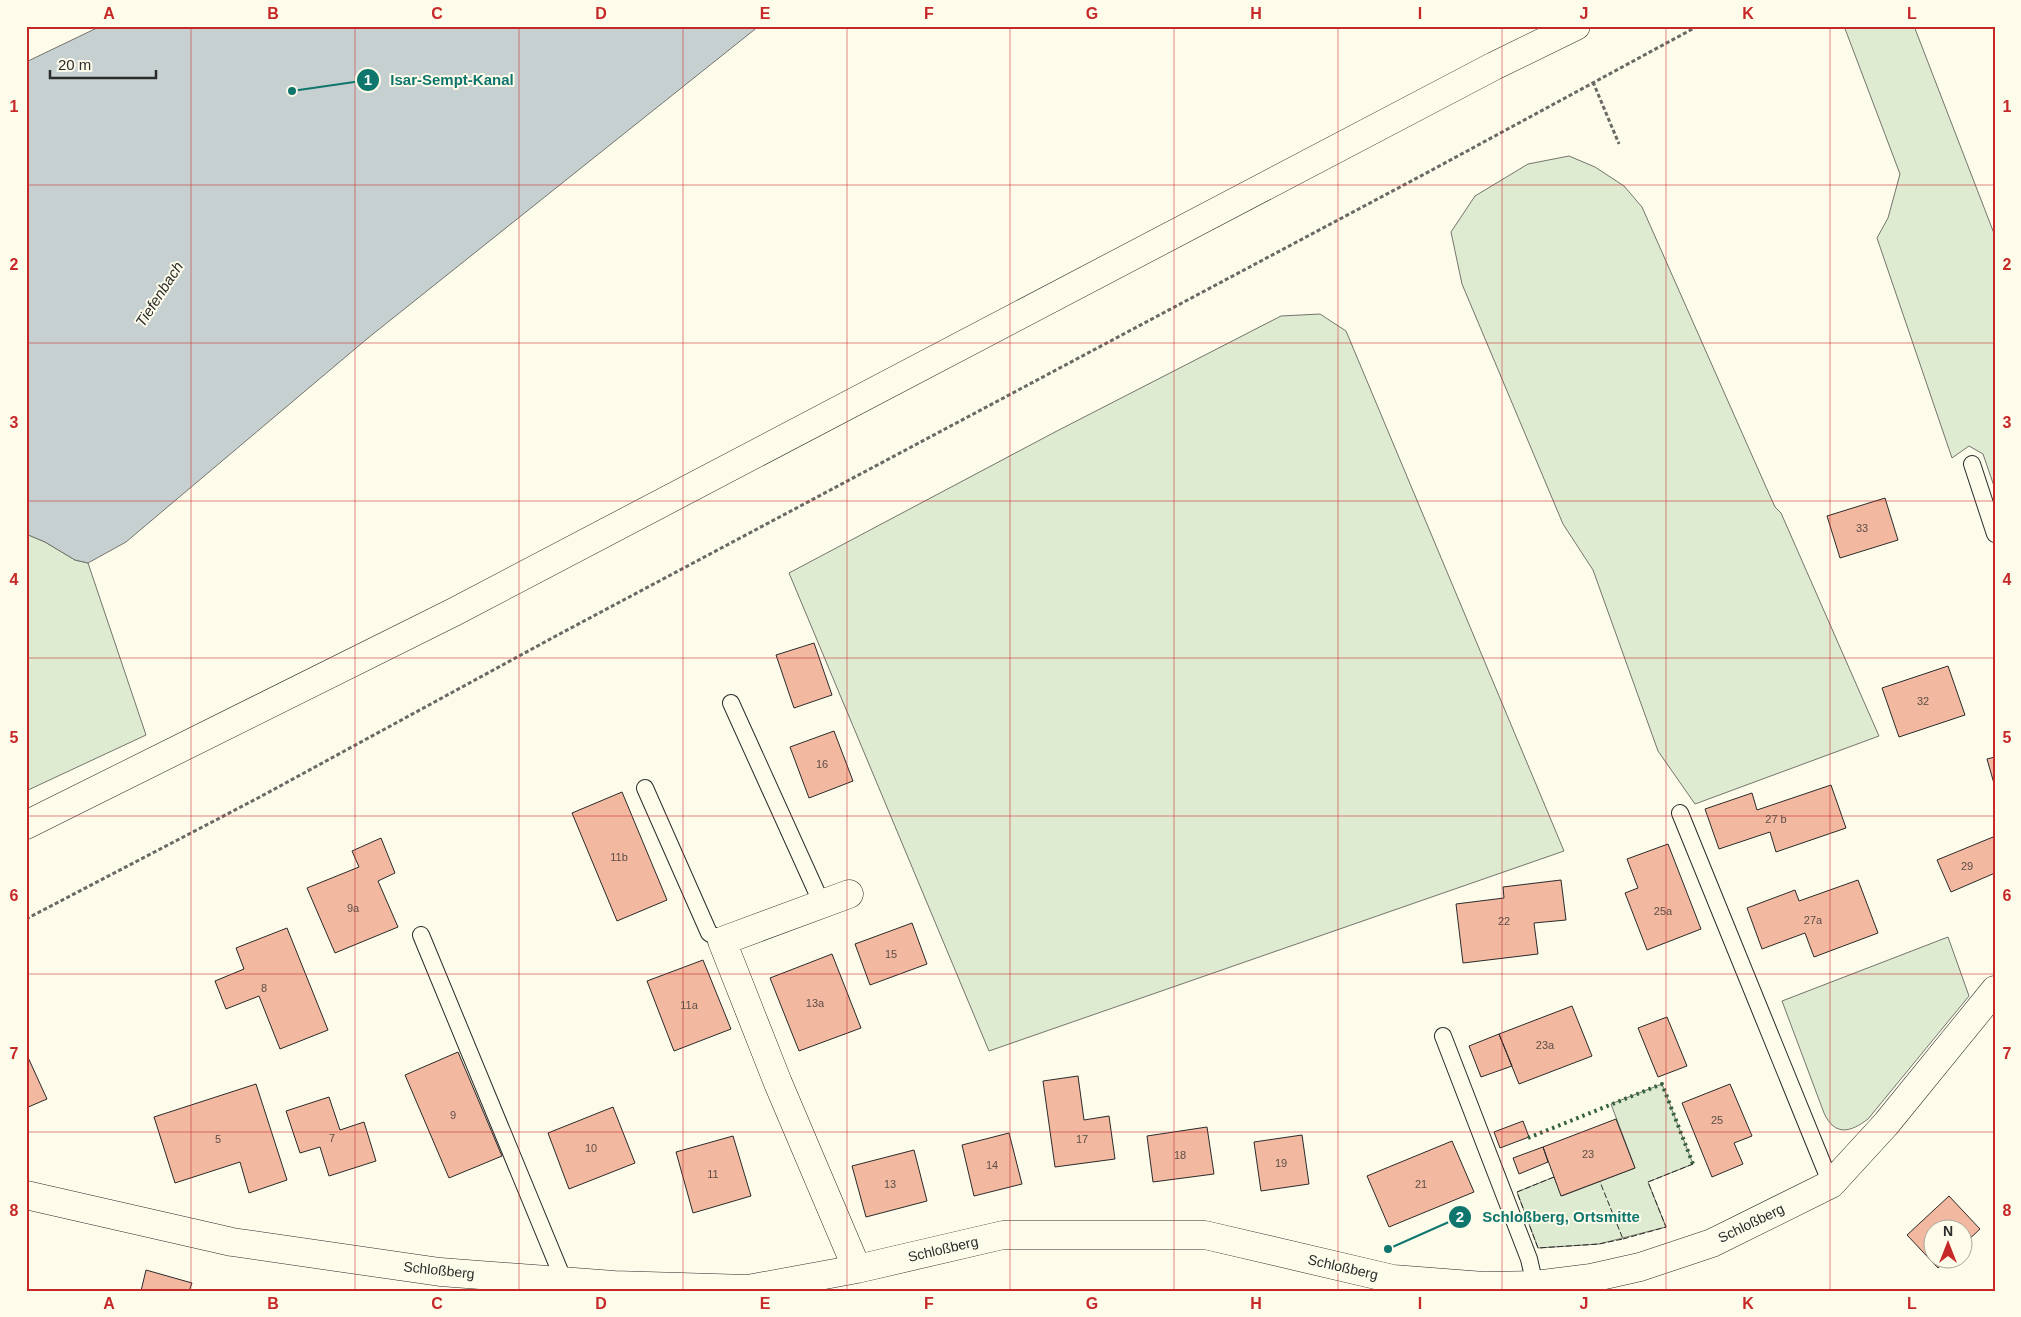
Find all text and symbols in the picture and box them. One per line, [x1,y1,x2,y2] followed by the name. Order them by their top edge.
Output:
[103,5,115,22] text: A
[267,5,279,22] text: B
[431,5,443,22] text: C
[595,5,607,22] text: D
[760,5,771,22] text: E
[924,5,934,22] text: F
[1086,5,1098,22] text: G
[1250,5,1262,22] text: H
[1418,5,1422,22] text: I
[1580,5,1588,22] text: J
[1742,5,1754,22] text: K
[1907,5,1917,22] text: L
[50,48,156,80] scale bar
[58,56,91,73] text: 20 m
[355,65,524,95] callout: Isar-Sempt-Kanal
[364,71,372,88] text: 1
[390,71,514,88] text: Isar-Sempt-Kanal
[10,98,19,115] text: 1
[2003,98,2012,115] text: 1
[10,256,19,273] text: 2
[2003,256,2012,273] text: 2
[132,258,186,330] water label: Tiefenbach
[10,414,19,431] text: 3
[2003,414,2012,431] text: 3
[1856,522,1868,534] house number: 33
[10,571,19,588] text: 4
[2003,571,2012,588] text: 4
[1917,695,1929,707] house number: 32
[10,729,19,746] text: 5
[2003,729,2012,746] text: 5
[816,758,828,770] house number: 16
[1765,813,1787,825] house number: 27 b
[610,851,628,863] house number: 11b
[1961,860,1973,872] house number: 29
[10,887,19,904] text: 6
[2003,887,2012,904] text: 6
[347,902,360,914] house number: 9a
[1654,905,1673,917] house number: 25a
[1804,914,1823,926] house number: 27a
[1498,915,1510,927] house number: 22
[885,948,897,960] house number: 15
[261,982,267,994] house number: 8
[806,997,825,1009] house number: 13a
[680,999,699,1011] house number: 11a
[1536,1039,1555,1051] house number: 23a
[10,1045,19,1062] text: 7
[2003,1045,2012,1062] text: 7
[450,1109,456,1121] house number: 9
[1711,1114,1723,1126] house number: 25
[329,1132,335,1144] house number: 7
[215,1133,221,1145] house number: 5
[1076,1133,1088,1145] house number: 17
[585,1142,597,1154] house number: 10
[1582,1148,1594,1160] house number: 23
[1174,1149,1186,1161] house number: 18
[1275,1157,1287,1169] house number: 19
[986,1159,998,1171] house number: 14
[707,1168,719,1180] house number: 11
[884,1178,896,1190] house number: 13
[1415,1178,1427,1190] house number: 21
[1715,1200,1787,1246] street label: Schloßberg
[10,1202,19,1219] text: 8
[1448,1202,1650,1232] callout: Schloßberg, Ortsmitte
[2003,1202,2012,1219] text: 8
[1456,1208,1464,1225] text: 2
[1482,1208,1640,1225] text: Schloßberg, Ortsmitte
[1924,1220,1974,1270] north arrow
[1943,1223,1953,1239] text: N
[906,1233,980,1265] street label: Schloßberg
[1306,1251,1380,1283] street label: Schloßberg
[403,1258,475,1282] street label: Schloßberg
[103,1295,115,1312] text: A
[267,1295,279,1312] text: B
[431,1295,443,1312] text: C
[595,1295,607,1312] text: D
[760,1295,771,1312] text: E
[924,1295,934,1312] text: F
[1086,1295,1098,1312] text: G
[1250,1295,1262,1312] text: H
[1418,1295,1422,1312] text: I
[1580,1295,1588,1312] text: J
[1742,1295,1754,1312] text: K
[1907,1295,1917,1312] text: L

